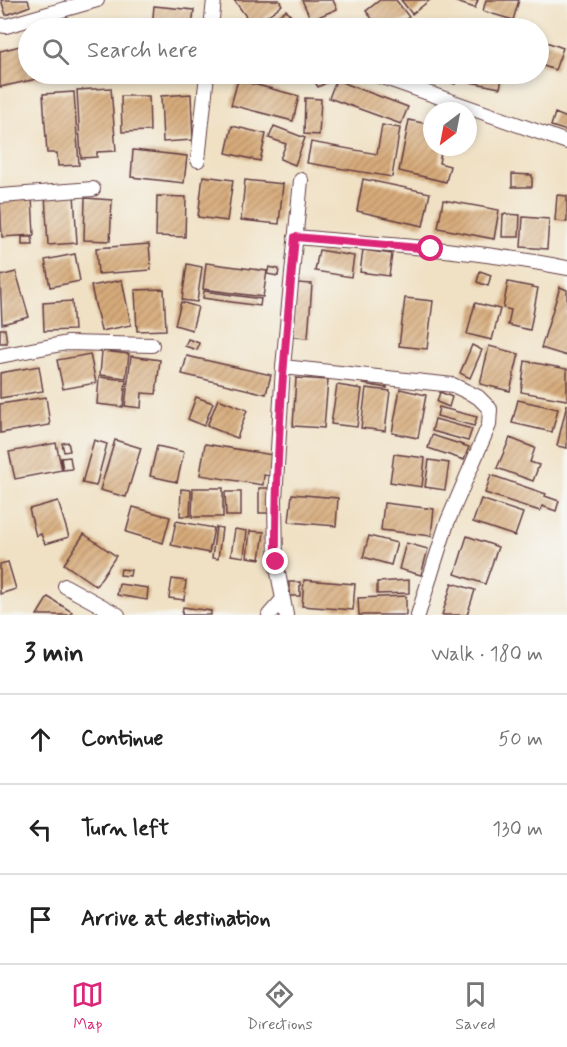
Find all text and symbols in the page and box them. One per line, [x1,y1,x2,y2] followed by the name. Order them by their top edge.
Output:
[18,18,549,84] search box
[39,35,72,68] icon: search
[87,37,198,65] text: Search here
[423,102,477,156] north arrow
[417,235,443,261] route start
[262,548,288,574] route end
[24,637,84,671] text: 3 min
[431,641,543,668] text: Walk · 180 m
[24,723,57,756] icon: ahead
[81,725,163,753] text: Continue
[498,726,543,753] text: 50 m
[24,813,57,846] icon: left
[81,815,169,843] text: Turn left
[492,816,543,843] text: 130 m
[24,903,57,936] icon: arrive
[81,905,271,933] text: Arrive at destination
[71,978,104,1035] tab: Map
[247,978,313,1035] tab: Directions
[455,978,496,1035] tab: Saved

